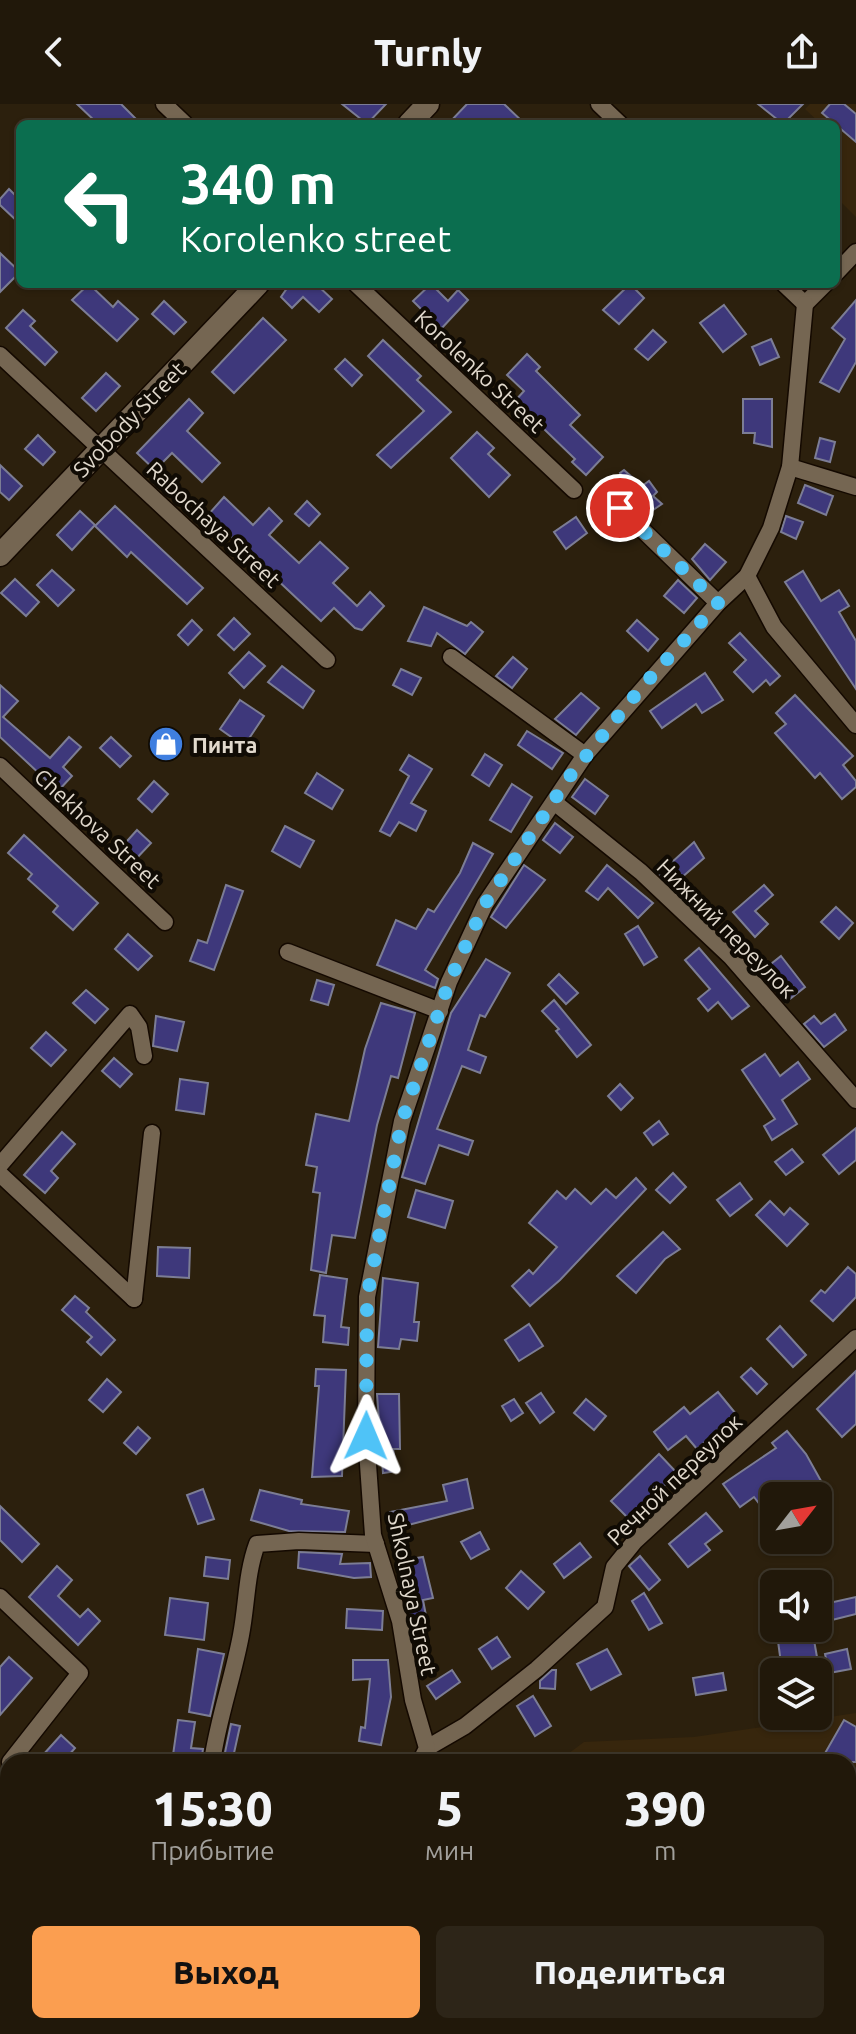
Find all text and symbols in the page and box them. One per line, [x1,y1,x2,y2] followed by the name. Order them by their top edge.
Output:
[32,30,76,74] icon: back
[780,30,824,74] icon: share
[374,32,482,73] text: Turnly
[48,152,152,256] icon: left
[180,152,336,215] text: 340 m
[180,218,451,259] text: Korolenko street
[410,305,550,438] street label: Korolenko Street
[68,356,191,482] street label: Svobody Street
[142,456,286,592] street label: Rabochaya Street
[586,474,654,542] pin
[598,486,642,530] icon: arrive
[147,725,185,763] shop icon: Пинта
[192,732,257,757] place label: Пинта
[30,763,166,893] street label: Chekhova Street
[653,854,801,1002] street label: Нижний переулок
[324,1394,408,1478] position arrow
[602,1408,746,1550] street label: Речной переулок
[760,1482,832,1554] north arrow
[760,1482,832,1730] map controls
[384,1510,443,1678] street label: Shkolnaya Street
[760,1570,832,1642] button: sound
[760,1658,832,1730] button: layers
[152,1781,272,1835] text: 15:30
[436,1781,463,1835] text: 5
[625,1781,706,1835] text: 390
[150,1836,275,1865] text: Прибытие
[425,1836,474,1865] text: мин
[654,1836,676,1865] text: m
[32,1926,420,2018] button: Выход
[436,1926,824,2018] button: Поделиться

